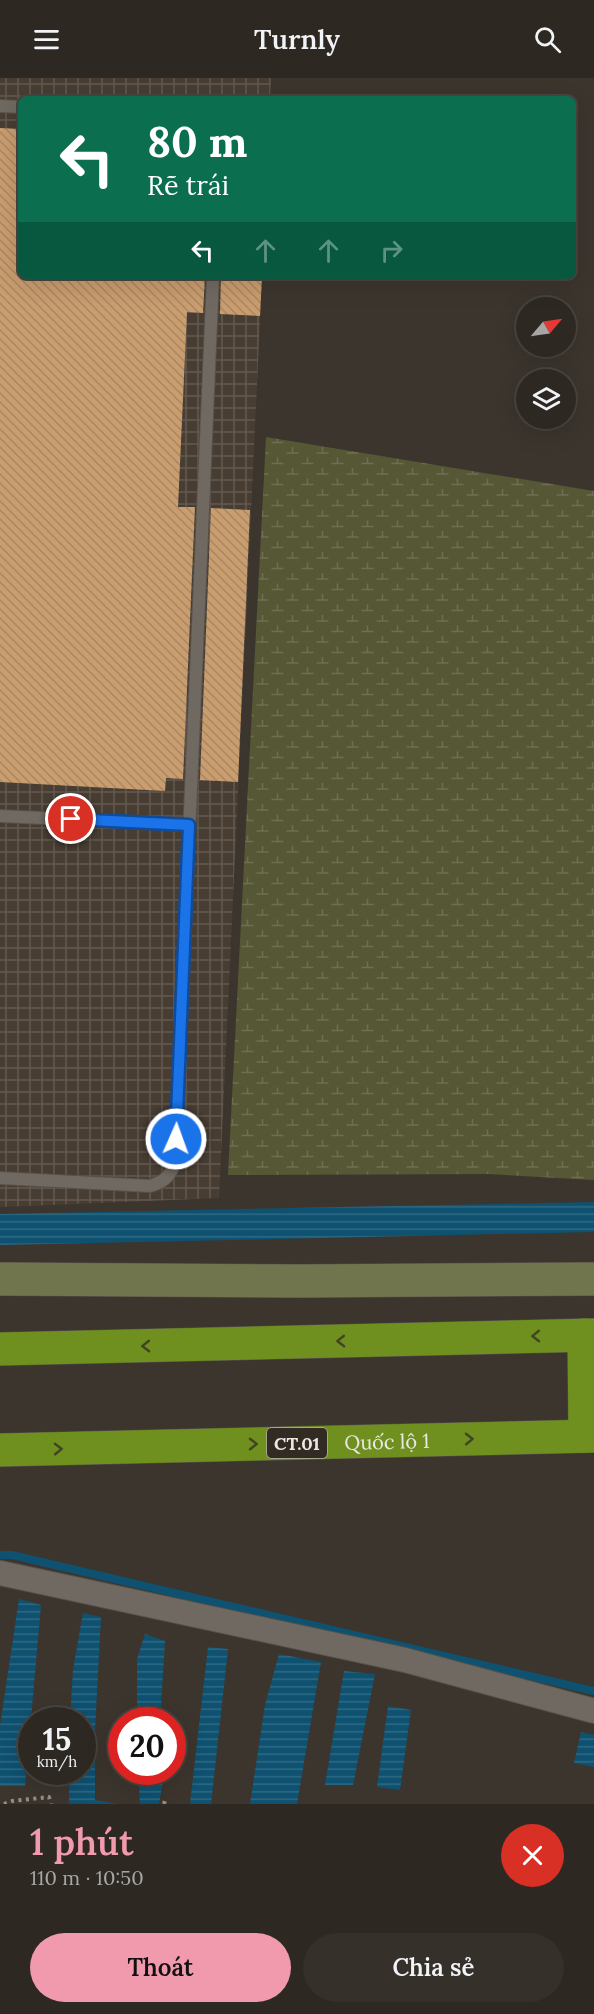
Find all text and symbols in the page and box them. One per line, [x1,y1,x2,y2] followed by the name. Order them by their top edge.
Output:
[254,22,340,56] text: Turnly
[30,23,63,56] icon: menu
[531,23,564,56] icon: search
[147,115,247,169] text: 80 m
[48,120,126,198] icon: left
[147,168,229,202] text: Rẽ trái
[186,234,219,267] icon: left
[249,234,282,267] icon: ahead
[312,234,345,267] icon: ahead
[375,234,408,267] icon: right
[516,297,576,357] north arrow
[516,297,576,429] map controls
[516,369,576,429] button: layers
[45,793,96,844] pin
[54,802,87,835] icon: arrive
[144,1107,208,1171] position arrow
[531,1330,540,1342] one-way arrow
[336,1335,345,1347] one-way arrow
[141,1339,150,1352] one-way arrow
[344,1427,430,1454] street label: Quốc lộ 1
[267,1428,327,1458] road number: CT.01
[465,1432,474,1445] one-way arrow
[249,1438,258,1450] one-way arrow
[54,1443,63,1455] one-way arrow
[108,1707,186,1785] speed limit sign: 20
[43,1720,71,1758] text: 15
[37,1752,77,1771] text: km/h
[30,1819,134,1865] text: 1 phút
[501,1824,564,1887] button: close
[30,1865,144,1890] text: 110 m · 10:50
[30,1933,291,2002] button: Thoát
[303,1933,564,2002] button: Chia sẻ

